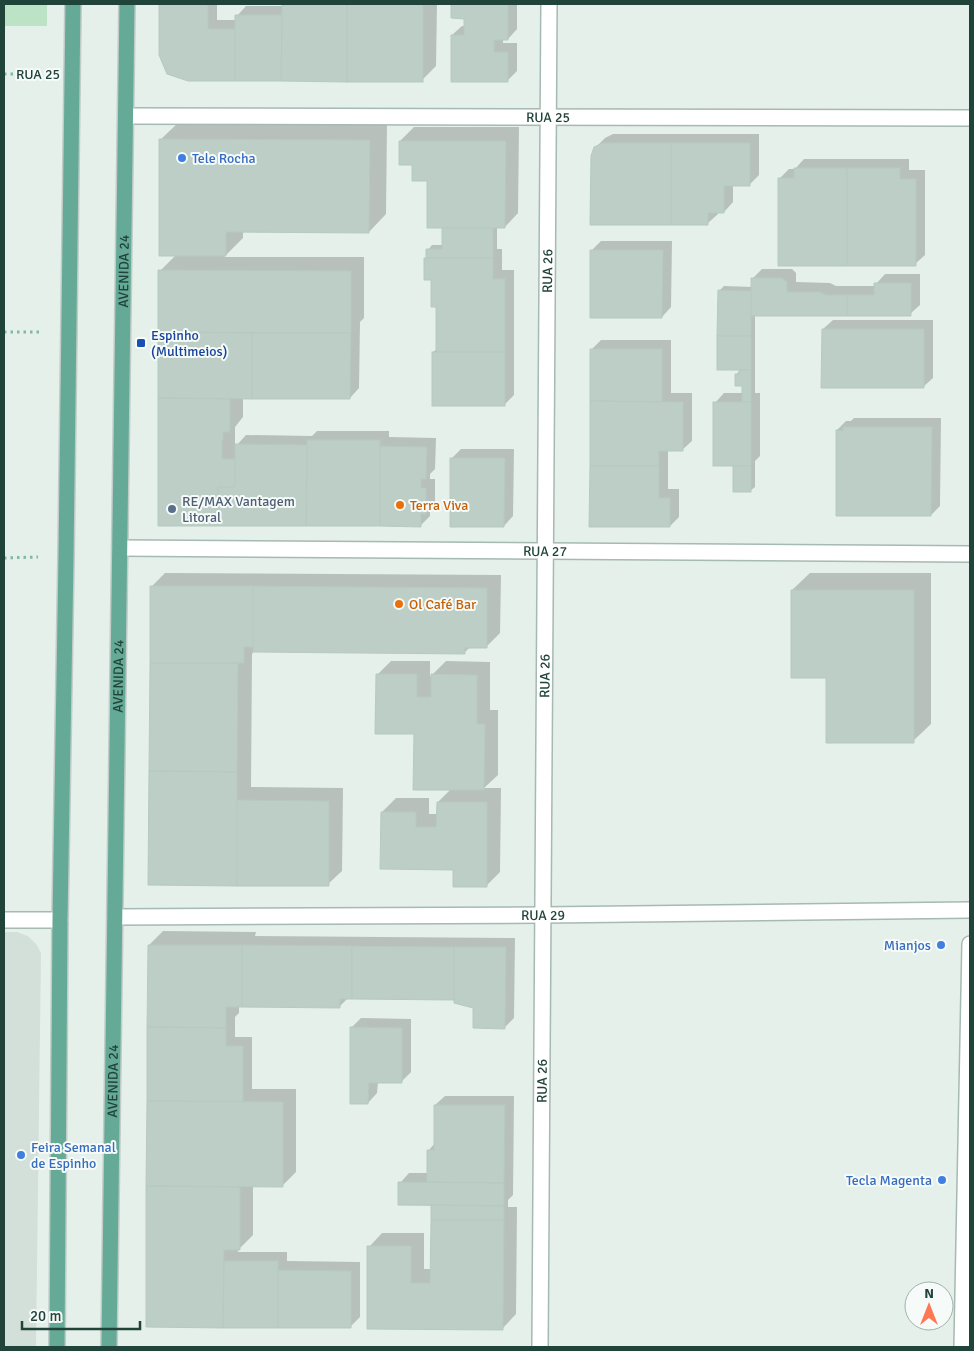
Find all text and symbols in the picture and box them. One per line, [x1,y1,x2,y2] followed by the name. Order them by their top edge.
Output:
[16,66,60,83] street label: RUA 25
[526,109,570,126] street label: RUA 25
[192,150,256,167] place label: Tele Rocha
[176,152,188,164] marker: Tele Rocha
[115,234,133,308] street label: AVENIDA 24
[539,249,556,293] street label: RUA 26
[151,327,227,360] place label: Espinho (Multimeios)
[135,337,147,349] marker: Espinho (Multimeios)
[182,493,295,526] place label: RE/MAX Vantagem Litoral
[410,497,468,514] place label: Terra Viva
[394,499,406,511] marker: Terra Viva
[166,503,178,515] marker: RE/MAX Vantagem Litoral
[523,543,567,560] street label: RUA 27
[409,596,477,613] place label: Ol Café Bar
[393,598,405,610] marker: Ol Café Bar
[110,639,127,713] street label: AVENIDA 24
[536,654,554,698] street label: RUA 26
[521,907,565,924] street label: RUA 29
[884,937,931,954] place label: Mianjos
[935,939,947,951] marker: Mianjos
[104,1044,122,1118] street label: AVENIDA 24
[534,1059,551,1103] street label: RUA 26
[31,1139,116,1172] place label: Feira Semanal de Espinho
[15,1149,27,1161] marker: Feira Semanal de Espinho
[846,1172,932,1189] place label: Tecla Magenta
[936,1174,948,1186] marker: Tecla Magenta
[904,1281,954,1331] north arrow
[924,1285,934,1302] text: N
[22,1298,140,1330] scale bar
[30,1307,61,1325] text: 20 m

